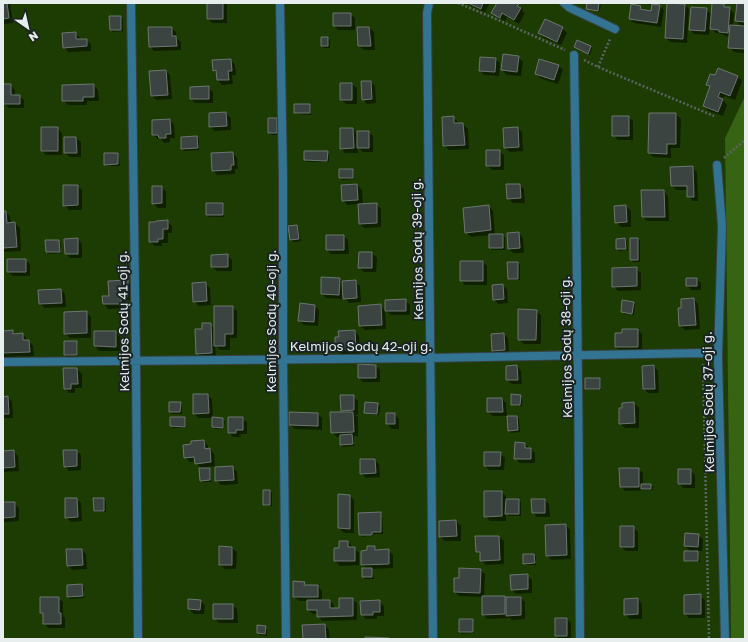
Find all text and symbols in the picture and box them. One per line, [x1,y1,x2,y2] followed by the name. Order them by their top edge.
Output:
[8,8,48,48] north arrow
[27,29,41,44] text: N
[408,178,426,320] street label: Kelmijos Sodų 39-oji g.
[114,250,132,392] street label: Kelmijos Sodų 41-oji g.
[263,250,279,392] street label: Kelmijos Sodų 40-oji g.
[557,276,575,418] street label: Kelmijos Sodų 38-oji g.
[699,331,717,473] street label: Kelmijos Sodų 37-oji g.
[290,338,432,354] street label: Kelmijos Sodų 42-oji g.

